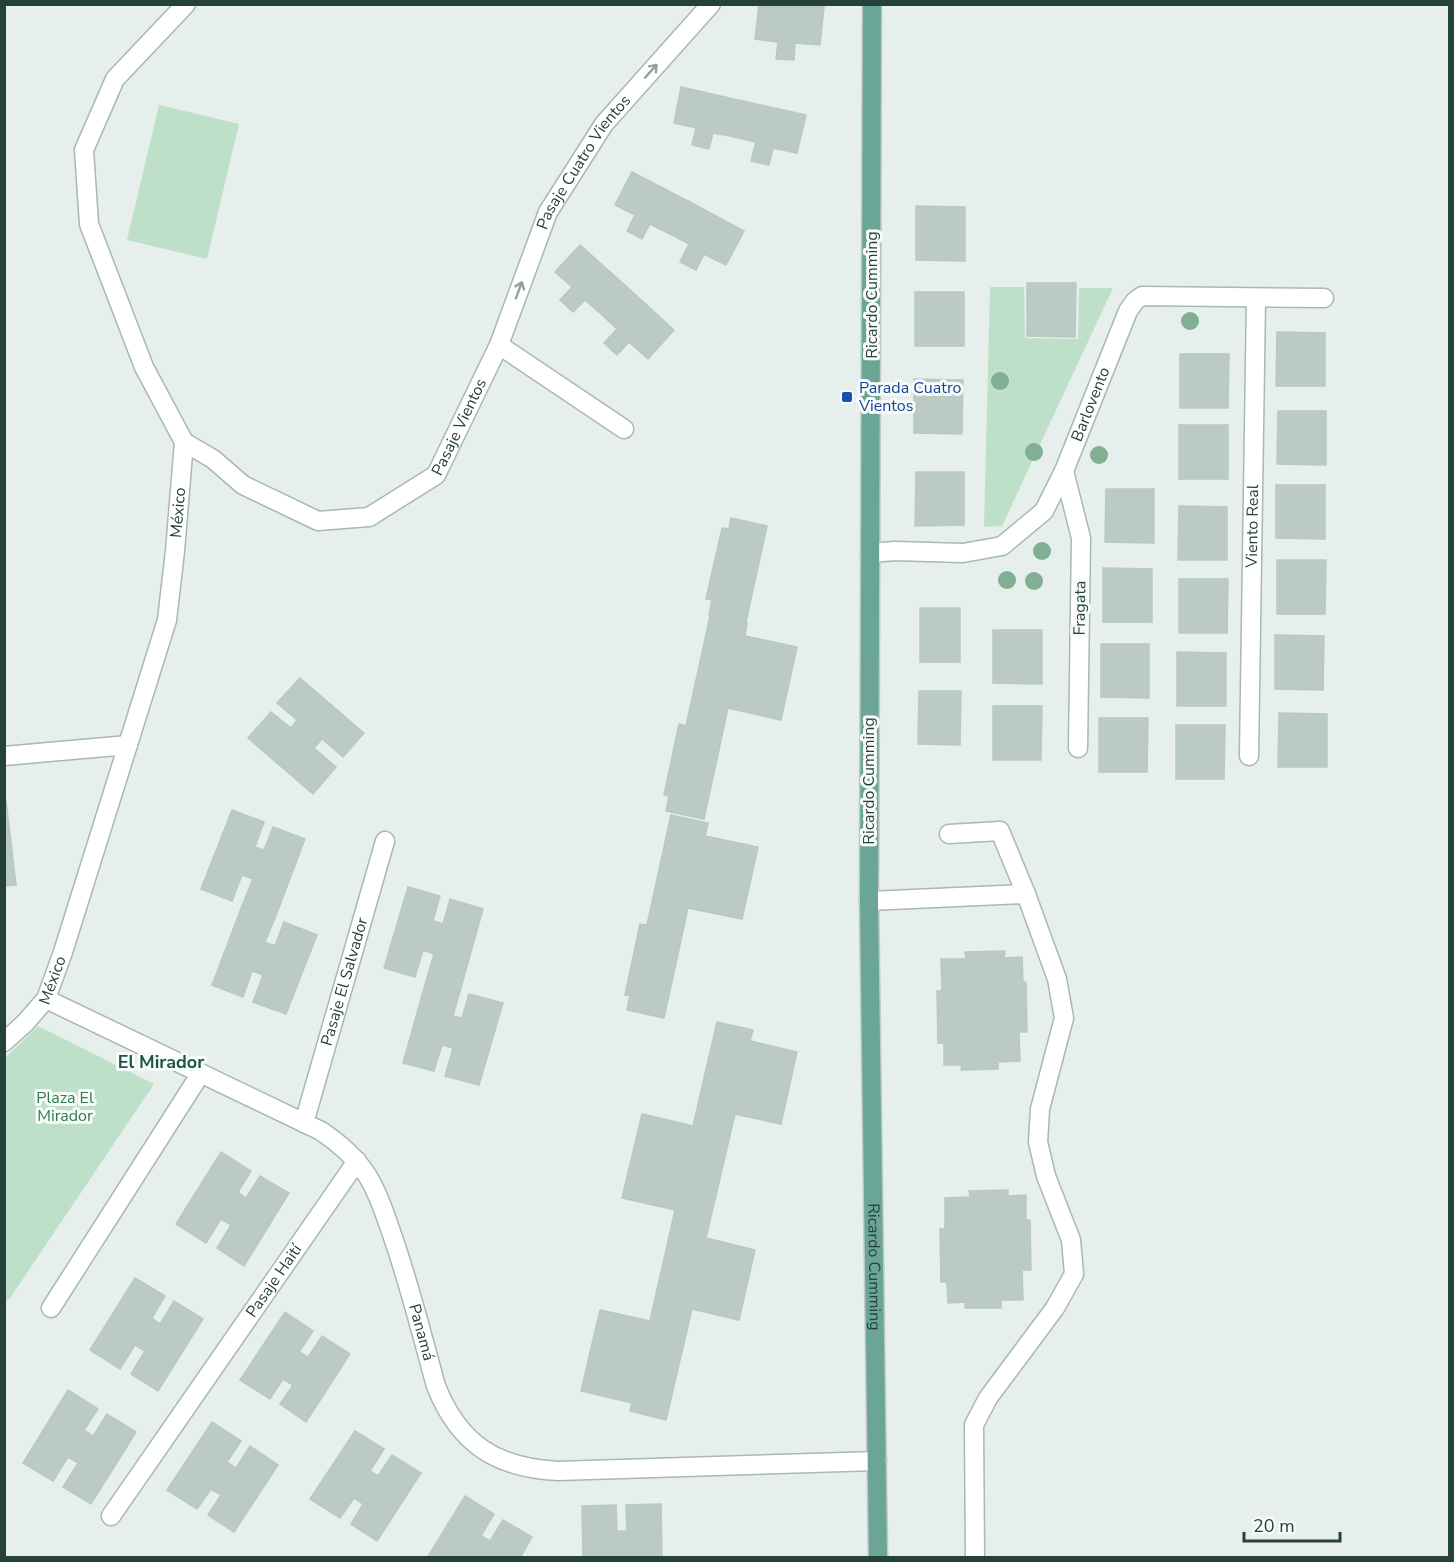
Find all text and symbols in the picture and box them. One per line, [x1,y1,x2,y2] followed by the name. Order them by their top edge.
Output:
[644,64,658,79] one-way arrow
[532,90,636,232] street label: Pasaje Cuatro Vientos
[861,231,883,359] street label: Ricardo Cumming
[515,281,526,300] one-way arrow
[1066,364,1116,445] street label: Barlovento
[426,375,492,479] street label: Pasaje Vientos
[858,377,962,417] place label: Parada Cuatro Vientos
[840,390,854,404] marker: Parada Cuatro Vientos
[1241,484,1264,569] street label: Viento Real
[165,487,191,539] street label: México
[1069,580,1091,636] street label: Fragata
[858,717,880,845] street label: Ricardo Cumming
[316,915,374,1048] street label: Pasaje El Salvador
[34,953,72,1008] street label: México
[118,1050,204,1074] district label: El Mirador
[36,1087,94,1127] park label: Plaza El Mirador
[862,1203,886,1331] street label: Ricardo Cumming
[241,1239,308,1322] street label: Pasaje Haití
[403,1301,440,1363] street label: Panamá
[1244,1505,1340,1543] scale bar
[1253,1514,1295,1538] text: 20 m

